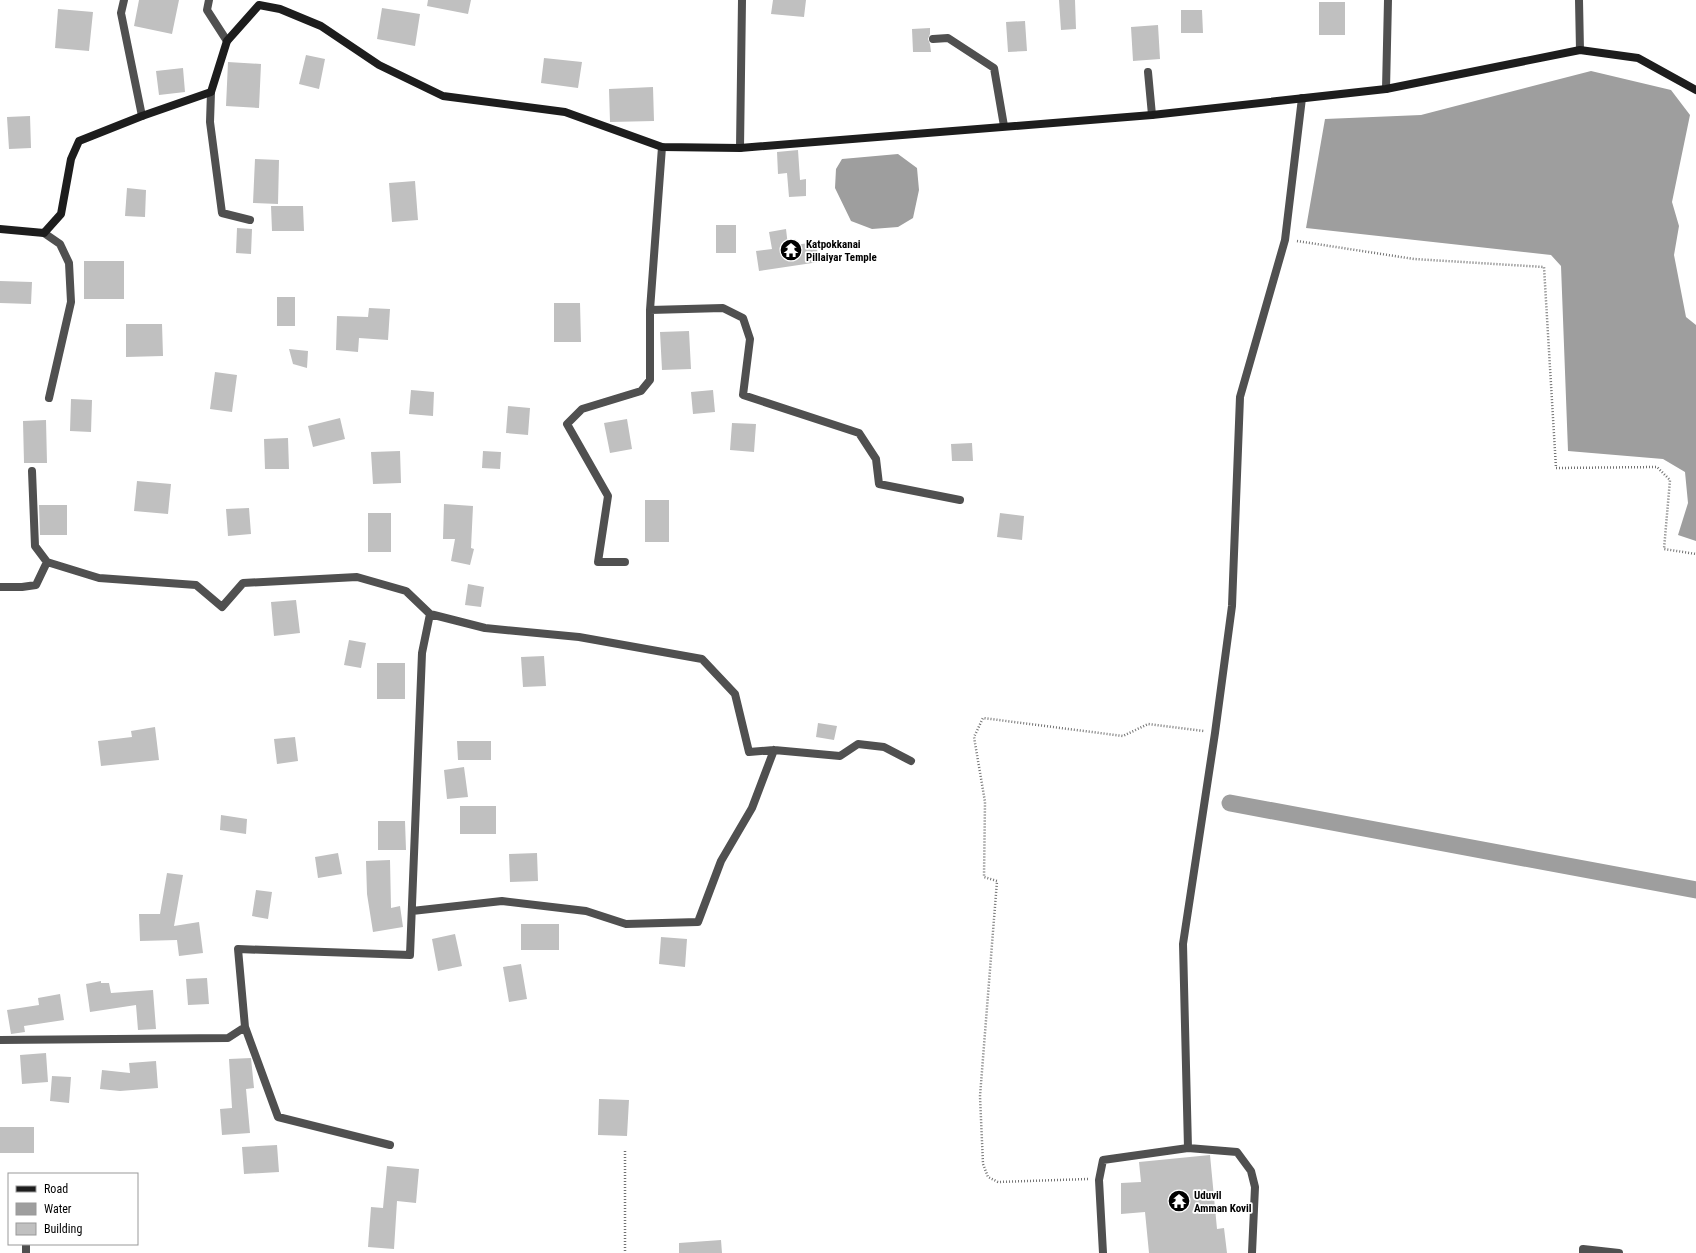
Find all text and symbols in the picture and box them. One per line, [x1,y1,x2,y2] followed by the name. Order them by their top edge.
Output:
[778,237,804,263] temple icon: Katpokkanai Pillaiyar Temple
[806,238,877,264] place label: Katpokkanai Pillaiyar Temple
[8,1173,138,1245] legend
[44,1182,68,1196] text: Road
[1166,1188,1192,1214] temple icon: Uduvil Amman Kovil
[1194,1189,1252,1215] place label: Uduvil Amman Kovil
[44,1202,72,1216] text: Water
[44,1222,82,1236] text: Building

